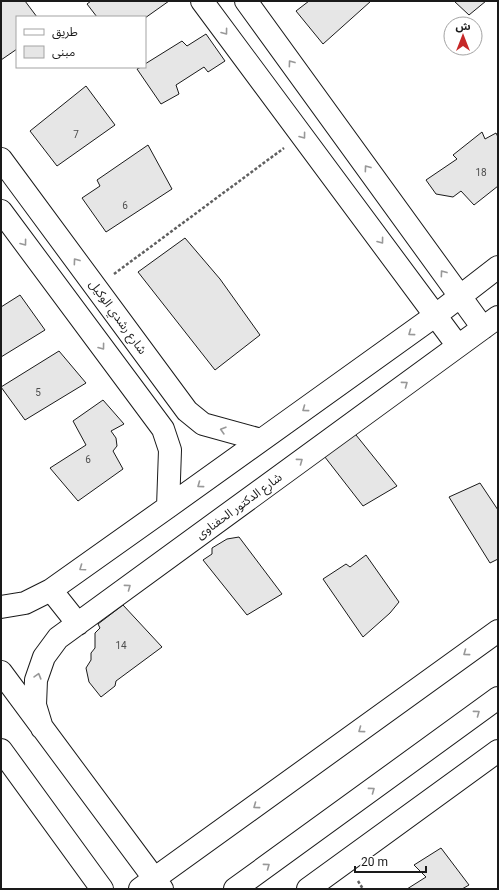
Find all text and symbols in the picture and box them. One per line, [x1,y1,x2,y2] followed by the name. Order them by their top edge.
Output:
[16,16,146,68] legend
[443,16,483,56] north arrow
[455,20,471,33] text: ش
[52,25,78,40] text: طريق
[220,28,227,35] one-way arrow
[52,45,75,59] text: مبنى
[288,60,296,67] one-way arrow
[73,129,79,140] house number: 7
[298,132,305,139] one-way arrow
[365,166,372,173] one-way arrow
[475,167,487,178] house number: 18
[122,200,128,211] house number: 6
[376,236,383,243] one-way arrow
[20,238,27,245] one-way arrow
[73,258,81,265] one-way arrow
[441,271,448,278] one-way arrow
[84,277,150,358] street label: شارع رشدي الوكيل
[408,328,415,335] one-way arrow
[97,342,104,349] one-way arrow
[401,382,408,389] one-way arrow
[35,387,41,398] house number: 5
[302,404,309,412] one-way arrow
[220,426,227,434] one-way arrow
[85,454,91,465] house number: 6
[296,459,303,466] one-way arrow
[193,470,286,544] street label: شارع الدكتور الحفناوى
[197,480,204,487] one-way arrow
[79,563,86,571] one-way arrow
[123,585,130,592] one-way arrow
[115,640,127,651] house number: 14
[464,649,471,656] one-way arrow
[33,673,41,679] one-way arrow
[473,711,480,718] one-way arrow
[358,725,365,733] one-way arrow
[368,788,375,795] one-way arrow
[253,801,260,808] one-way arrow
[355,848,426,874] scale bar
[361,855,388,869] text: 20 m
[263,863,270,871] one-way arrow

